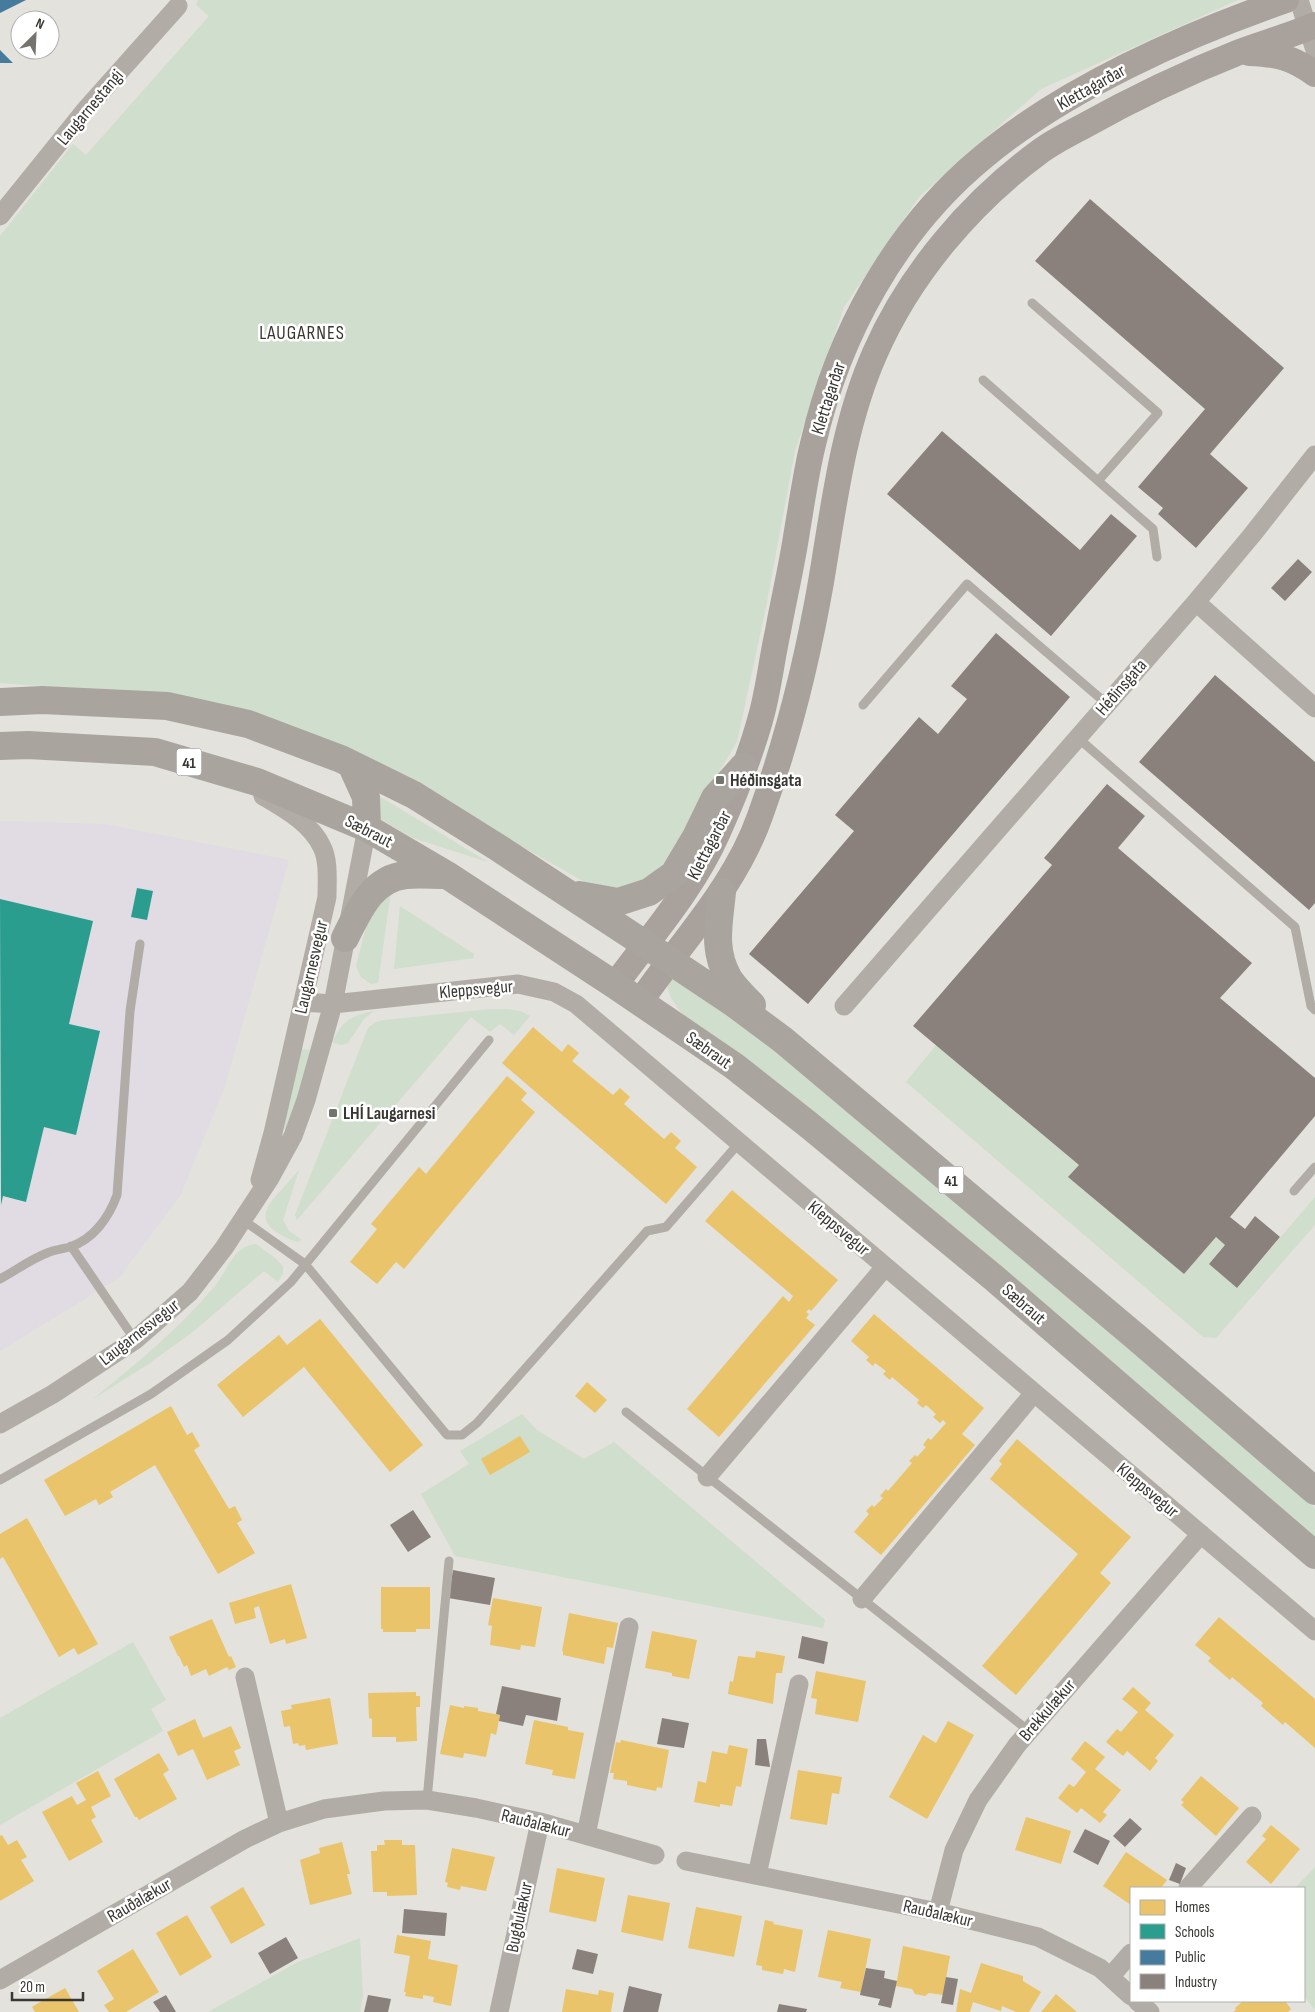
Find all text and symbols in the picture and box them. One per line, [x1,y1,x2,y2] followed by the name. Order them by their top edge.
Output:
[10,10,60,60] north arrow
[33,14,47,33] text: N
[1053,60,1129,115] street label: Klettagarðar
[53,65,128,149] street label: Laugarnestangi
[259,322,345,345] district label: LAUGARNES
[807,359,850,437] street label: Klettagarðar
[1091,655,1151,720] street label: Héðinsgata
[176,749,202,776] road number: 41
[730,770,802,791] place label: Héðinsgata
[714,774,726,786] marker: Héðinsgata
[683,807,736,883] street label: Klettagarðar
[341,811,397,853] street label: Sæbraut
[291,918,332,1016] street label: Laugarnesvegur
[438,976,514,1003] street label: Kleppsvegur
[682,1027,736,1074] street label: Sæbraut
[343,1103,435,1124] place label: LHÍ Laugarnesi
[327,1107,339,1119] marker: LHÍ Laugarnesi
[938,1166,964,1194] road number: 41
[804,1197,874,1260] street label: Kleppsvegur
[998,1280,1050,1329] street label: Sæbraut
[95,1295,183,1370] street label: Laugarnesvegur
[1113,1459,1183,1522] street label: Kleppsvegur
[1015,1675,1080,1746] street label: Brekkulækur
[499,1805,573,1842] street label: Rauðalækur
[103,1874,175,1927] street label: Rauðalækur
[502,1880,537,1954] street label: Bugðulækur
[1130,1887,1305,2002] legend
[901,1895,975,1932] street label: Rauðalækur
[1175,1898,1210,1917] text: Homes
[1175,1923,1214,1942] text: Schools
[1175,1948,1206,1967] text: Public
[12,1970,84,2002] scale bar
[1175,1973,1217,1992] text: Industry
[20,1978,45,1997] text: 20 m

